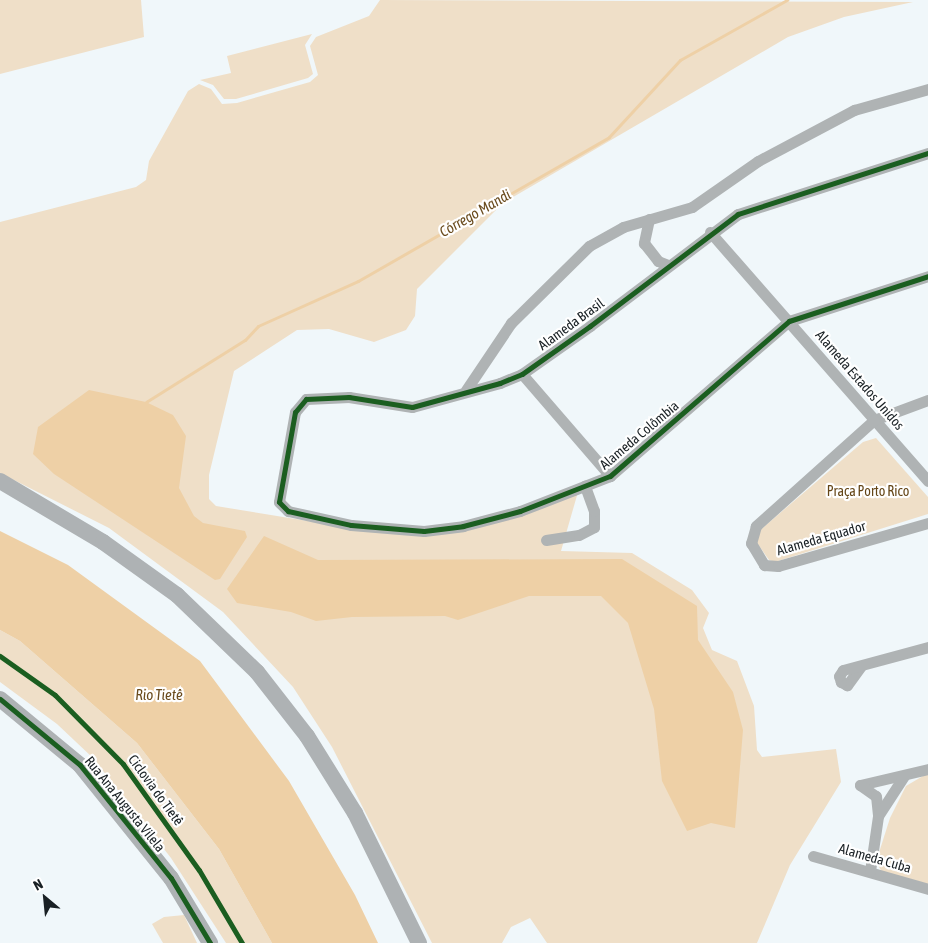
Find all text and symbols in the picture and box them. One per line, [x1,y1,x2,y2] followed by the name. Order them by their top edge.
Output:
[436,185,514,241] water label: Córrego Mandi
[535,294,607,354] street label: Alameda Brasil
[812,327,908,433] street label: Alameda Estados Unidos
[596,397,682,473] street label: Alameda Colômbia
[827,483,909,499] park label: Praça Porto Rico
[775,517,867,559] street label: Alameda Equador
[135,686,183,704] water label: Rio Tietê
[125,752,187,828] street label: Ciclovia do Tietê
[81,753,169,855] street label: Rua Ana Augusta Vilela
[837,840,913,876] street label: Alameda Cuba
[20,873,70,923] north arrow
[31,876,45,894] text: N

